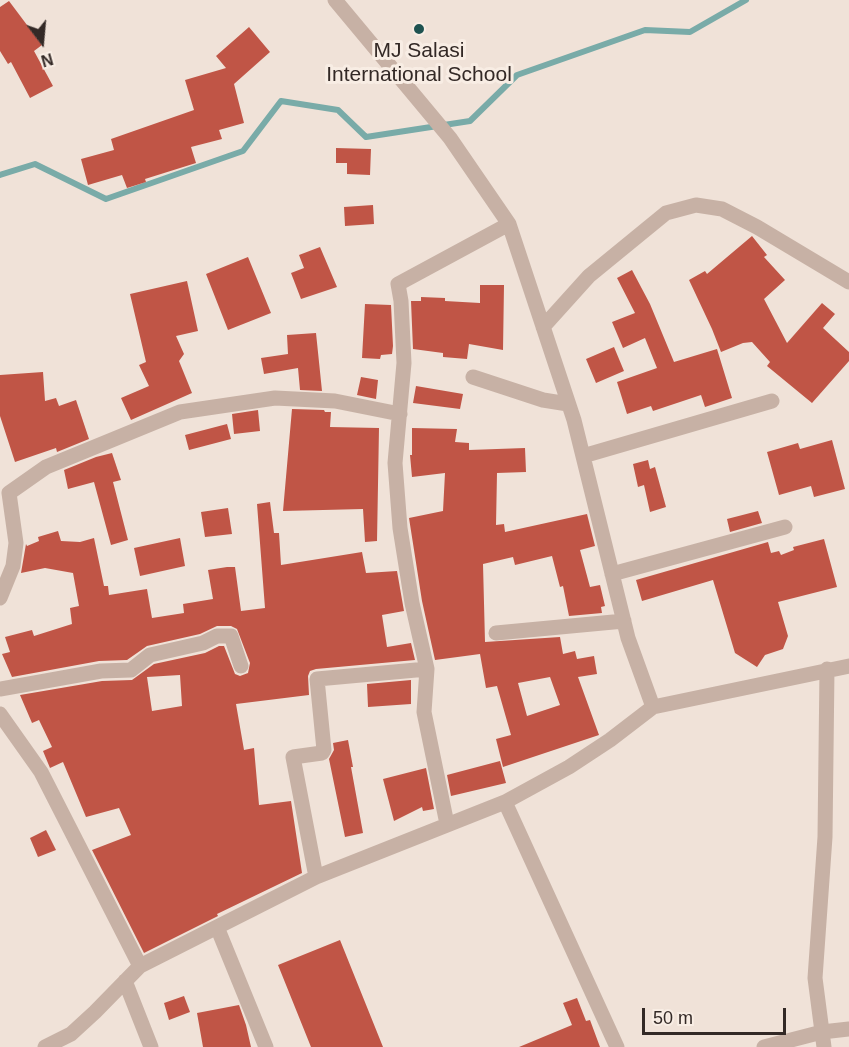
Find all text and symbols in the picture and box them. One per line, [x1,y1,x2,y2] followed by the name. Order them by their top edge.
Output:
[12,12,72,72] north arrow
[412,22,426,36] marker: MJ Salasi International School
[326,38,512,88] place label: MJ Salasi International School
[39,50,55,70] text: N
[645,996,789,1034] scale bar
[653,1008,693,1028] text: 50 m

